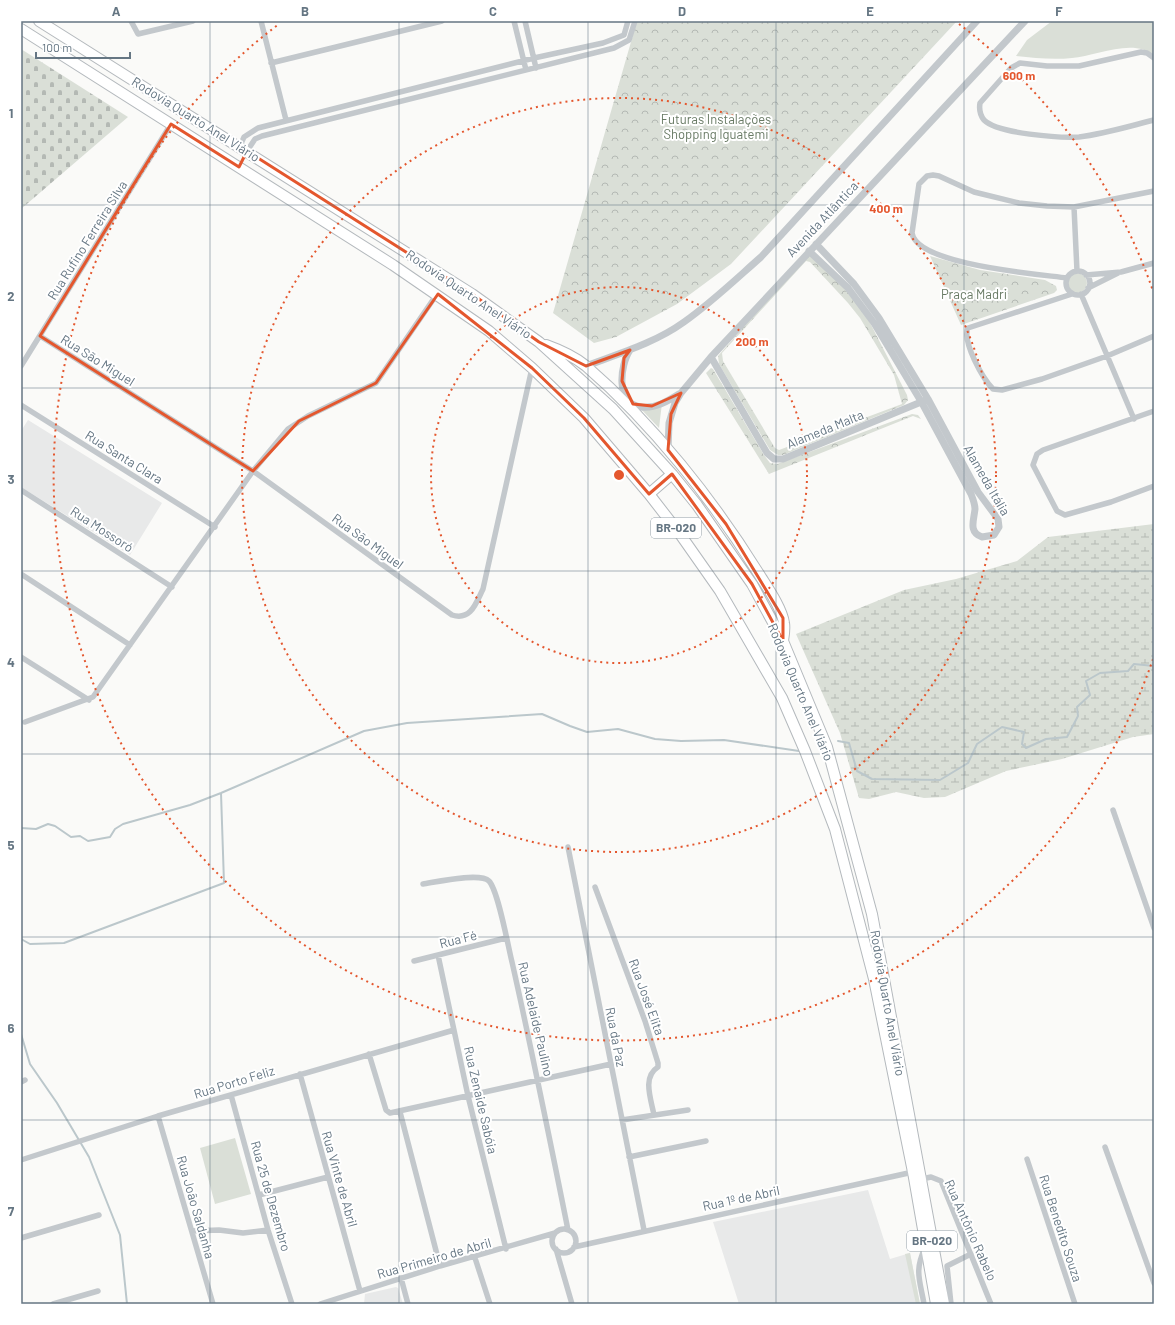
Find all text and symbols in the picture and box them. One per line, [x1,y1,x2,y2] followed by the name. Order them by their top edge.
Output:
[112,3,121,19] text: A
[301,3,309,19] text: B
[489,3,497,19] text: C
[678,3,686,19] text: D
[866,3,874,19] text: E
[1055,3,1063,19] text: F
[36,34,130,60] scale bar
[42,40,72,54] text: 100 m
[1003,68,1035,82] text: 600 m
[129,73,263,165] street label: Rodovia Quarto Anel Viário
[9,105,13,121] text: 1
[661,111,771,142] park label: Futuras Instalações Shopping Iguatemi
[44,177,130,303] street label: Rua Rufino Ferreira Silva
[783,178,861,260] street label: Avenida Atlântica
[869,201,903,215] text: 400 m
[403,246,535,342] street label: Rodovia Quarto Anel Viário
[941,286,1007,302] park label: Praça Madri
[7,288,15,304] text: 2
[58,331,138,389] street label: Rua São Miguel
[736,334,768,348] text: 200 m
[784,406,866,452] street label: Alameda Malta
[82,427,166,487] street label: Rua Santa Clara
[960,442,1014,518] street label: Alameda Itália
[612,468,626,482] centre of rings
[7,471,15,487] text: 3
[68,503,136,555] street label: Rua Mossoró
[329,510,407,572] street label: Rua São Miguel
[651,518,701,538] road number: BR-020
[765,621,837,763] street label: Rodovia Quarto Anel Viário
[7,654,15,670] text: 4
[7,837,15,853] text: 5
[438,927,478,951] street label: Rua Fé
[867,929,909,1077] street label: Rodovia Quarto Anel Viário
[626,957,668,1037] street label: Rua José Elita
[515,960,557,1078] street label: Rua Adelaide Paulino
[602,1006,630,1068] street label: Rua da Paz
[8,1020,15,1036] text: 6
[461,1045,501,1155] street label: Rua Zenaide Sabóia
[192,1062,277,1102] street label: Rua Porto Feliz
[319,1129,361,1229] street label: Rua Vinte de Abril
[248,1139,294,1253] street label: Rua 25 de Dezembro
[174,1154,218,1260] street label: Rua João Saldanha
[1036,1172,1086,1284] street label: Rua Benedito Souza
[941,1177,1001,1283] street label: Rua Antônio Rabelo
[701,1182,781,1214] street label: Rua 1º de Abril
[8,1203,15,1219] text: 7
[907,1231,957,1251] road number: BR-020
[375,1234,493,1282] street label: Rua Primeiro de Abril

